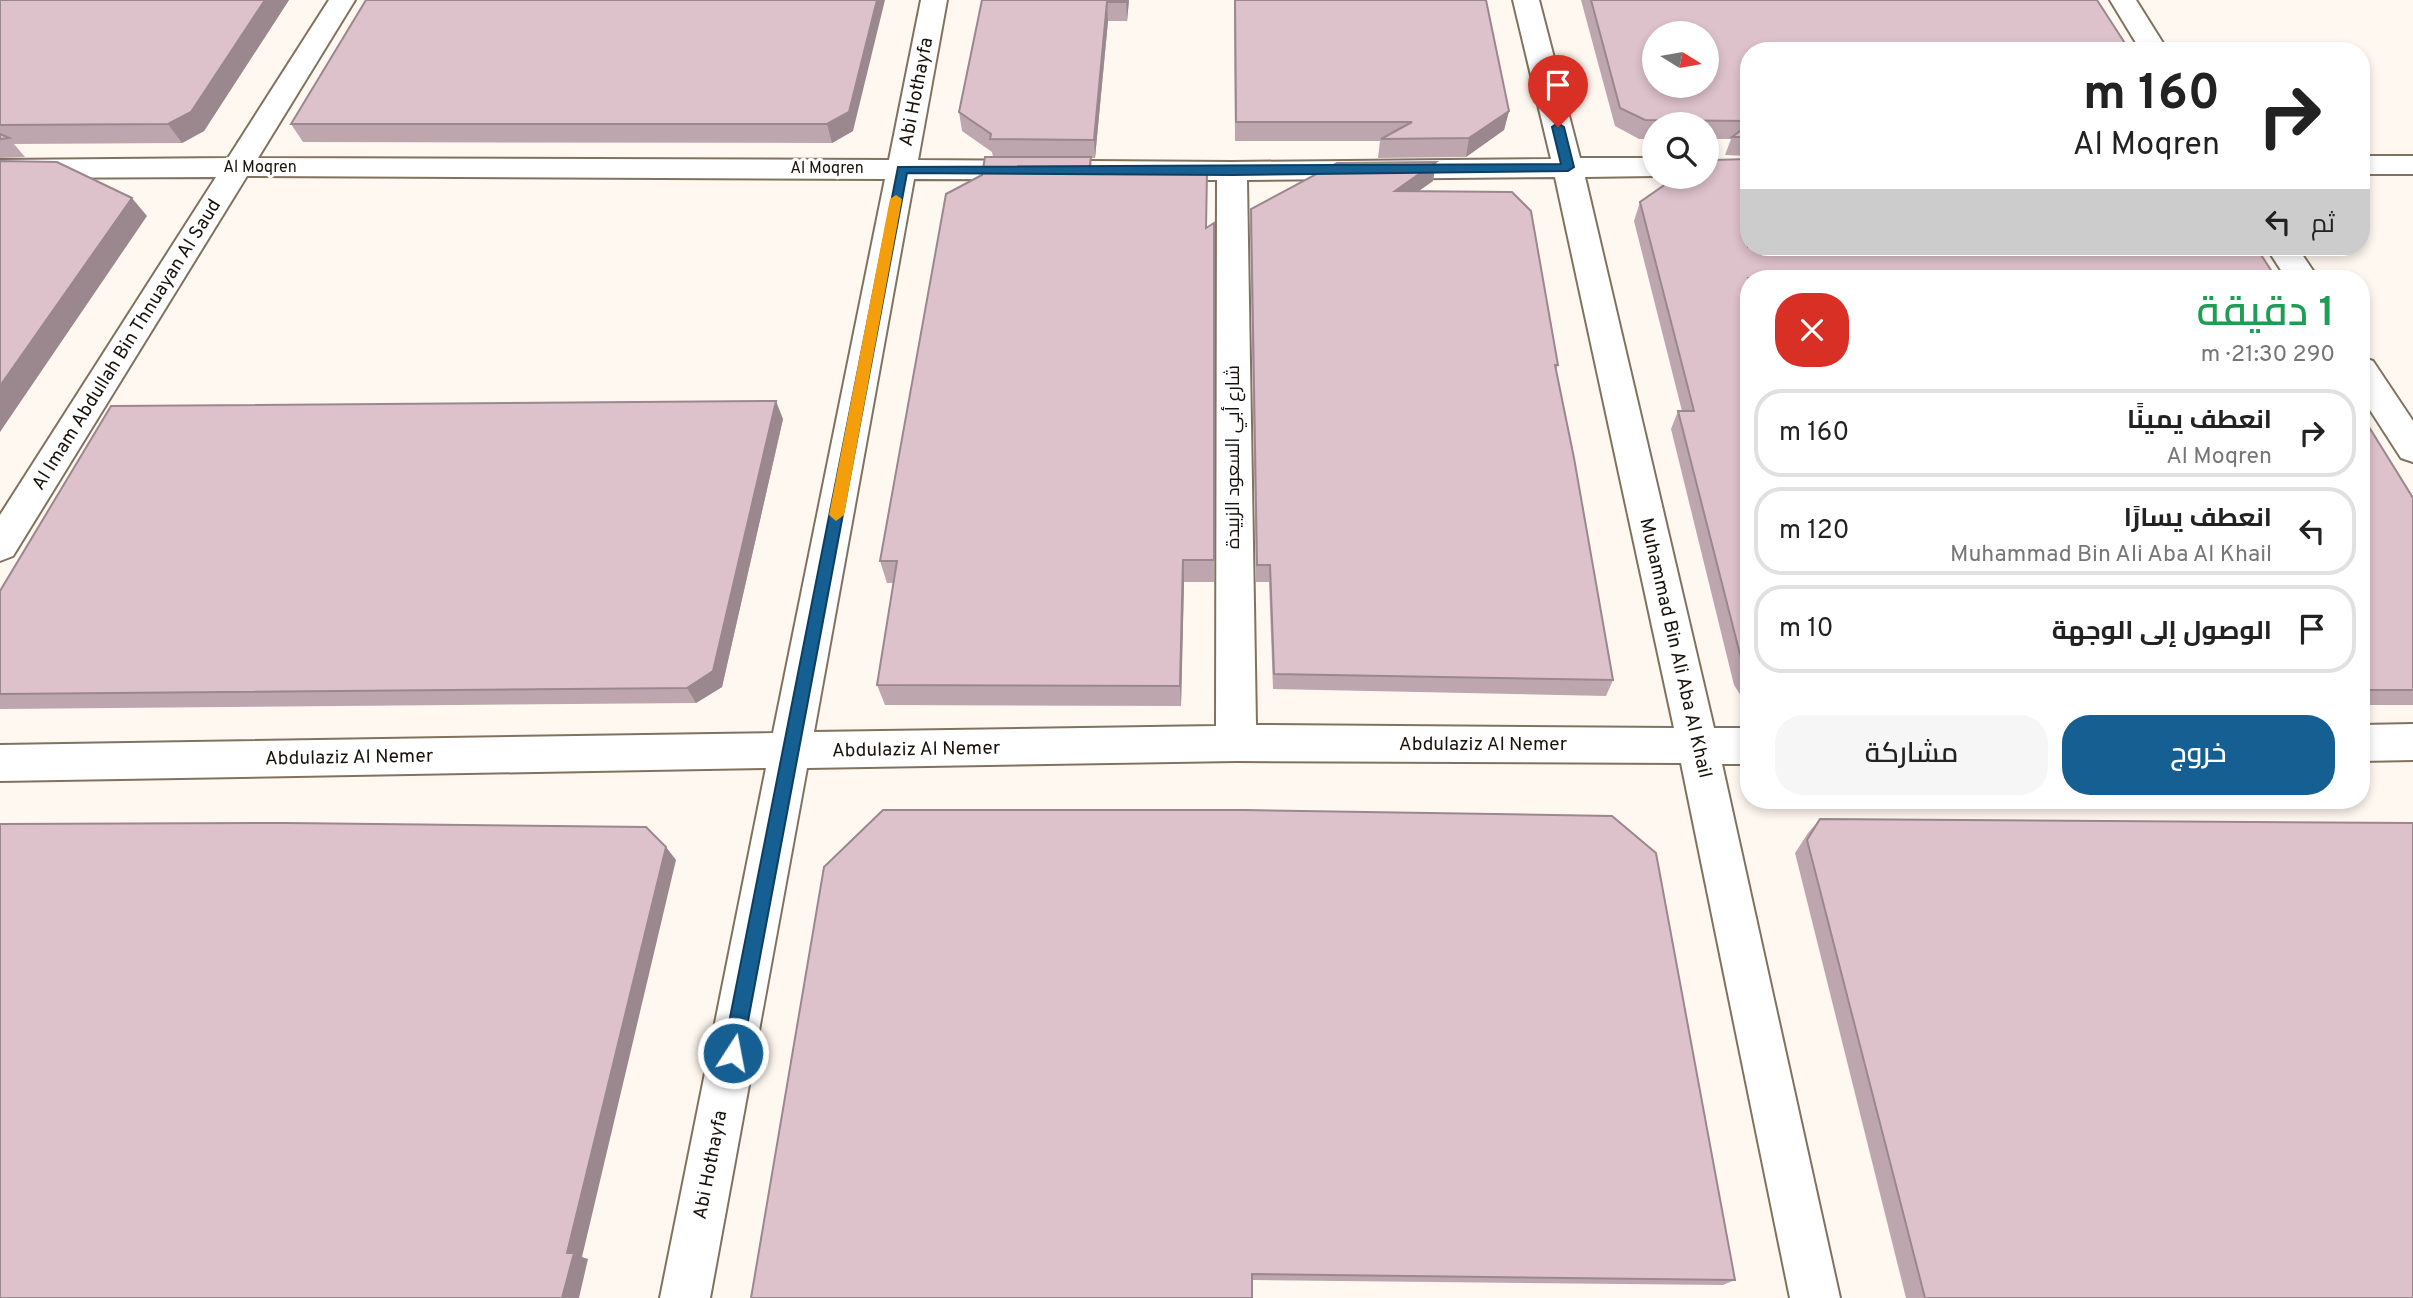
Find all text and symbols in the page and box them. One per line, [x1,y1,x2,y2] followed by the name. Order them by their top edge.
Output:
[1642,21,1718,98] north arrow
[1642,21,1719,189] map controls
[895,35,939,149] street label: Abi Hothayfa
[1528,55,1588,127] pin
[2083,65,2220,127] text: 160 m
[1539,66,1577,104] icon: arrive
[2244,70,2335,161] icon: right
[1642,112,1719,189] button: search
[2073,126,2220,166] text: Al Moqren
[223,158,297,178] street label: Al Moqren
[790,159,864,179] street label: Al Moqren
[27,195,227,495] street label: Al Imam Abdullah Bin Thnuayan Al Saud
[2259,203,2297,241] icon: left
[2311,209,2335,242] text: ثم
[2196,288,2335,341] text: 1 دقيقة
[1775,293,1849,367] button: close
[2201,341,2335,370] text: 290 m · 21:30
[1221,365,1247,549] street label: شارع أبي السعود الزبيدة
[2127,405,2272,438] text: انعطف يمينًا
[2293,414,2331,452] icon: right
[1779,417,1849,450] text: 160 m
[2166,443,2272,472] text: Al Moqren
[2124,503,2272,536] text: انعطف يسارًا
[2293,512,2331,550] icon: left
[1779,515,1849,548] text: 120 m
[1633,516,1717,780] street label: Muhammad Bin Ali Aba Al Khail
[1950,541,2272,570] text: Muhammad Bin Ali Aba Al Khail
[2293,610,2331,648] icon: arrive
[1779,613,1834,646] text: 10 m
[2052,616,2272,649] text: الوصول إلى الوجهة
[1775,715,2048,795] button: مشاركة
[2062,715,2335,795] button: خروج
[1399,733,1568,757] street label: Abdulaziz Al Nemer
[832,737,1001,763] street label: Abdulaziz Al Nemer
[265,745,434,771] street label: Abdulaziz Al Nemer
[696,1016,770,1090] position arrow
[689,1108,733,1222] street label: Abi Hothayfa

